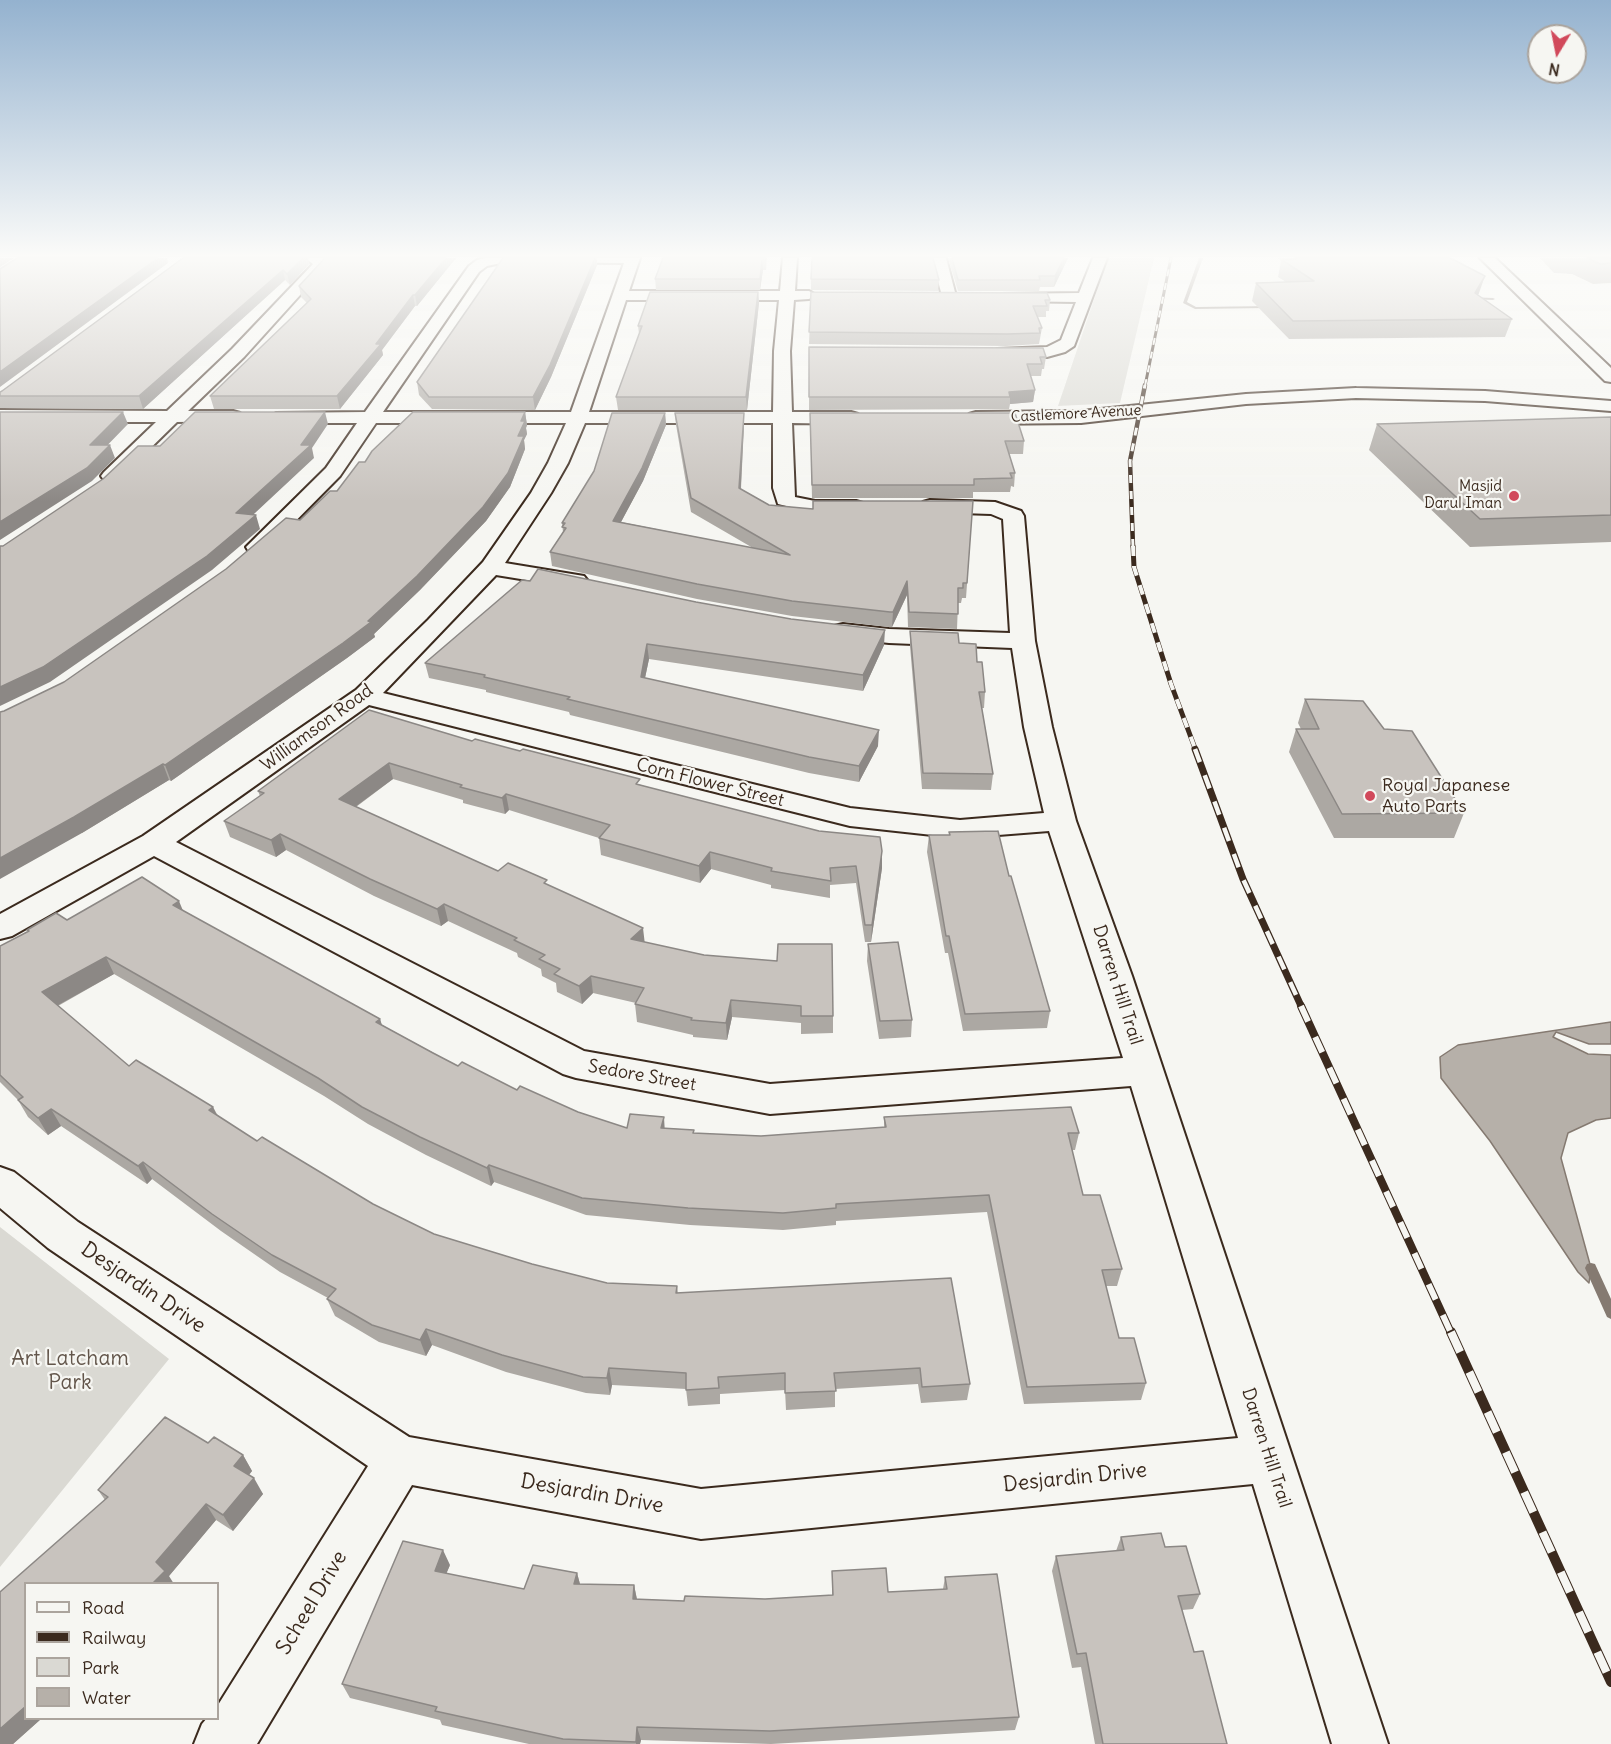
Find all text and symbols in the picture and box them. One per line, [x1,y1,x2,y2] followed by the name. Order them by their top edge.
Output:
[1527,24,1587,84] north arrow
[1547,59,1561,81] text: N
[1010,402,1142,426] street label: Castlemore Avenue
[1424,478,1502,513] place label: Masjid Darul Iman
[1507,489,1521,503] marker: Masjid Darul Iman
[257,680,377,776] street label: Williamson Road
[634,754,786,812] street label: Corn Flower Street
[1382,775,1510,818] place label: Royal Japanese Auto Parts
[1363,789,1377,803] marker: Royal Japanese Auto Parts
[1087,922,1147,1048] street label: Darren Hill Trail
[586,1056,698,1096] street label: Sedore Street
[76,1237,210,1339] street label: Desjardin Drive
[11,1346,129,1396] park label: Art Latcham Park
[1236,1385,1296,1511] street label: Darren Hill Trail
[1002,1458,1148,1498] street label: Desjardin Drive
[519,1469,665,1519] street label: Desjardin Drive
[271,1547,353,1659] street label: Scheel Drive
[24,1582,219,1720] legend
[82,1596,124,1619] text: Road
[82,1626,146,1649] text: Railway
[82,1656,119,1679] text: Park
[82,1686,131,1709] text: Water

